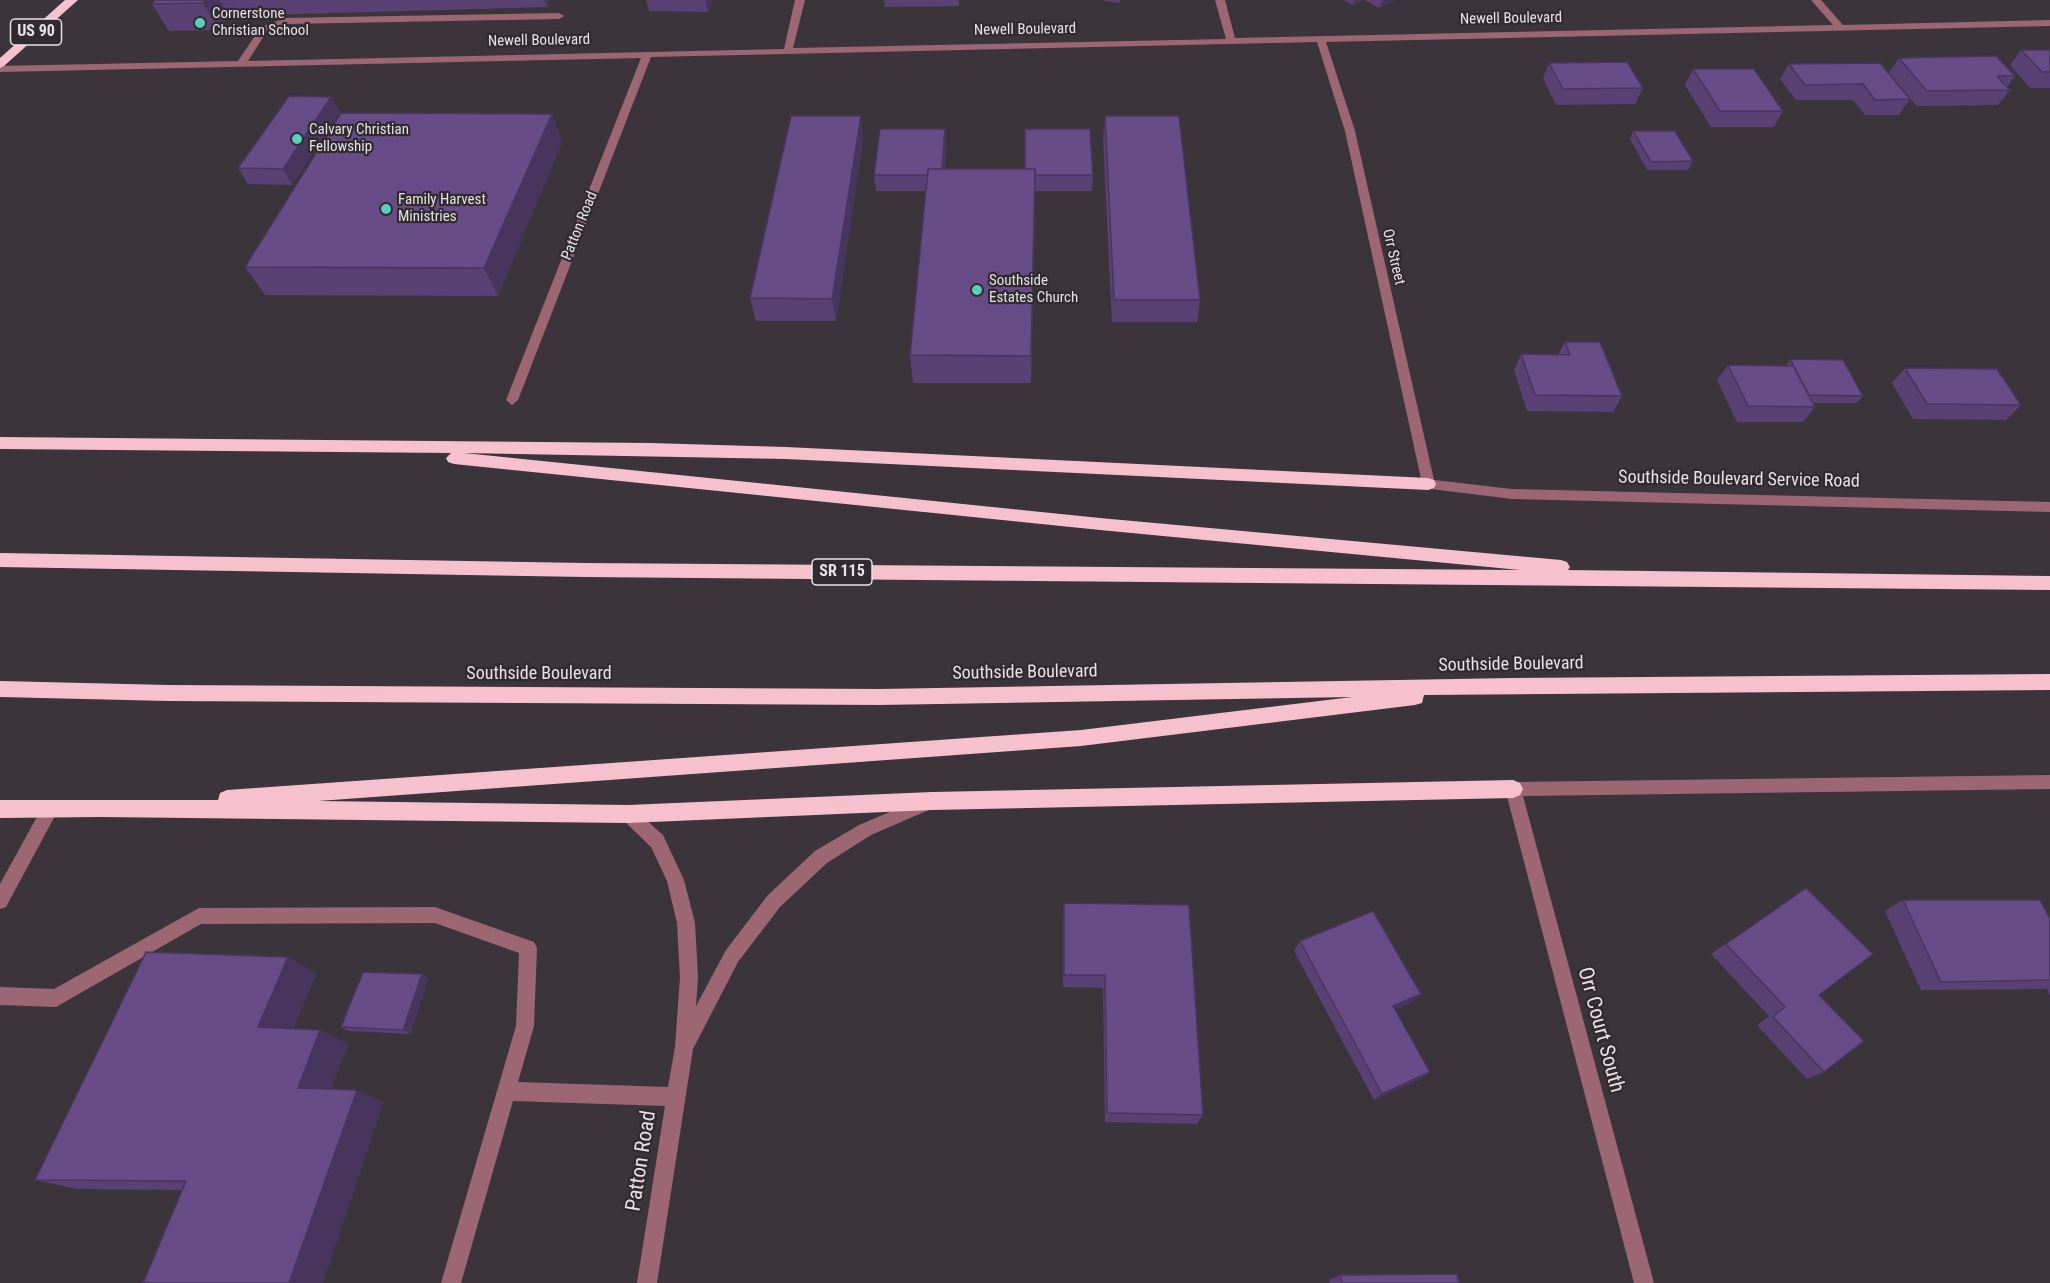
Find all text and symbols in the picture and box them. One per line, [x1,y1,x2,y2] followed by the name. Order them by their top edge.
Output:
[212,5,309,40] place label: Cornerstone Christian School
[1460,9,1562,29] street label: Newell Boulevard
[193,16,207,30] marker: Cornerstone Christian School
[10,19,62,45] road number: US 90
[974,20,1076,40] street label: Newell Boulevard
[488,31,590,51] street label: Newell Boulevard
[309,121,409,156] place label: Calvary Christian Fellowship
[290,132,304,146] marker: Calvary Christian Fellowship
[558,189,602,263] street label: Patton Road
[398,191,486,226] place label: Family Harvest Ministries
[379,202,393,216] marker: Family Harvest Ministries
[1378,227,1408,287] street label: Orr Street
[989,272,1078,307] place label: Southside Estates Church
[970,283,984,297] marker: Southside Estates Church
[1618,467,1860,493] street label: Southside Boulevard Service Road
[812,559,872,585] road number: SR 115
[1438,653,1584,677] street label: Southside Boulevard
[952,661,1098,685] street label: Southside Boulevard
[466,663,612,685] street label: Southside Boulevard
[1571,965,1629,1095] street label: Orr Court South
[622,1109,662,1213] street label: Patton Road

